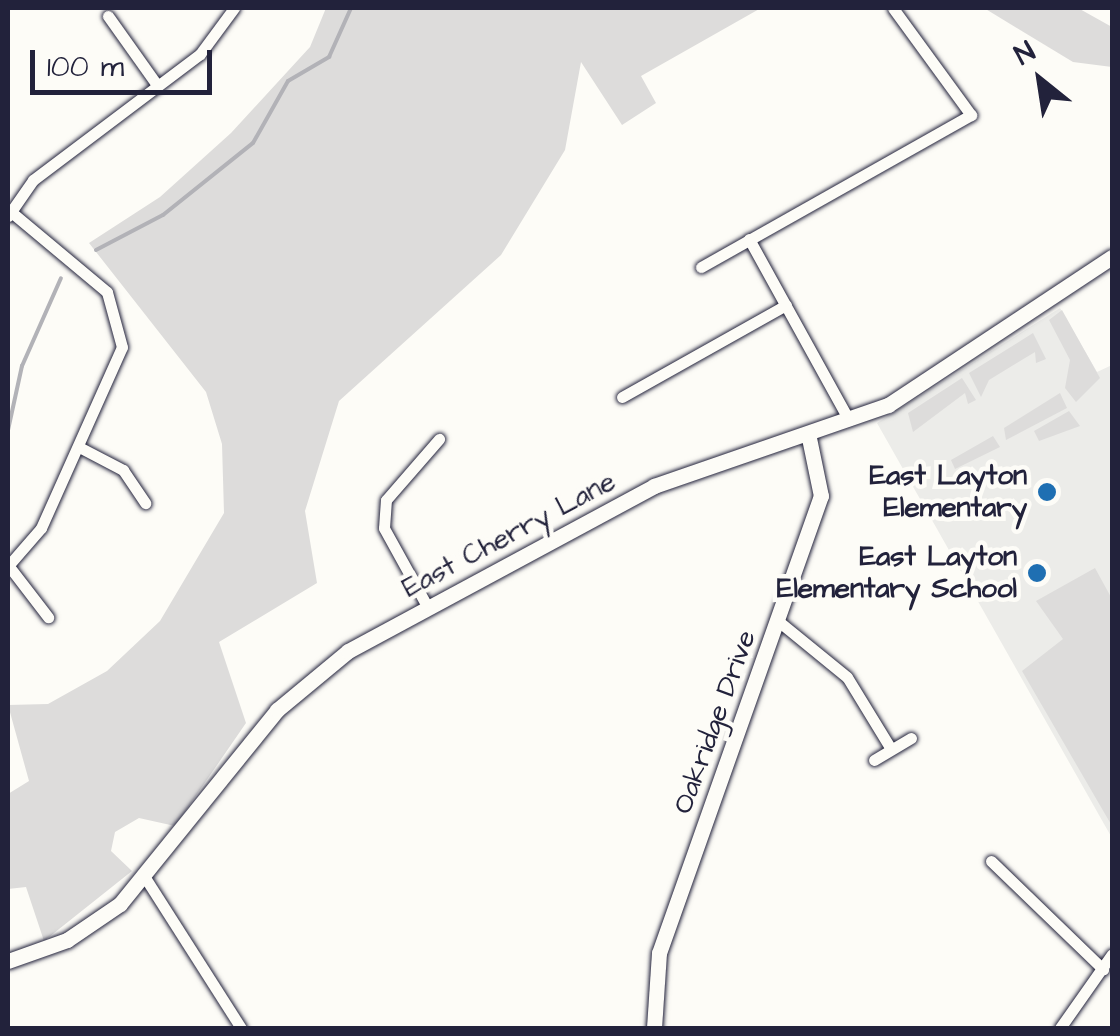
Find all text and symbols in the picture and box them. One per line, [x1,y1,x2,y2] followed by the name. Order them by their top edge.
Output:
[35,30,218,92] scale bar
[990,30,1090,130] north arrow
[1007,32,1042,75] text: N
[47,46,124,88] text: 100 m
[870,459,1027,525] place label: East Layton Elementary
[397,465,621,605] street label: East Cherry Lane
[1036,481,1058,503] marker: East Layton Elementary
[777,540,1017,606] place label: East Layton Elementary School
[1026,562,1048,584] marker: East Layton Elementary School
[666,626,764,818] street label: Oakridge Drive

